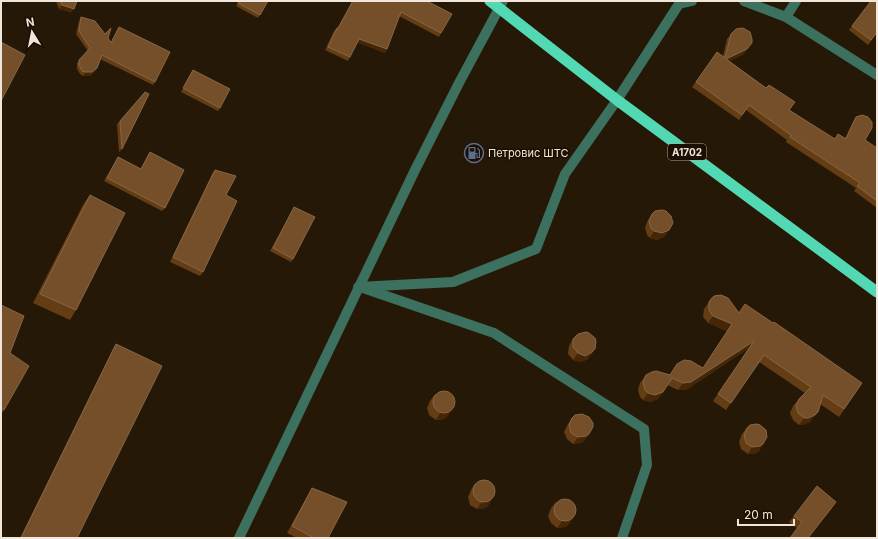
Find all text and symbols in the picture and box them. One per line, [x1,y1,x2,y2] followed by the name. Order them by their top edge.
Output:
[12,12,52,52] north arrow
[25,15,36,30] text: N
[463,142,485,164] fuel station icon: Петровис ШТС
[668,144,706,160] road number: A1702
[488,146,569,160] place label: Петровис ШТС
[738,501,794,527] scale bar
[744,507,773,522] text: 20 m

